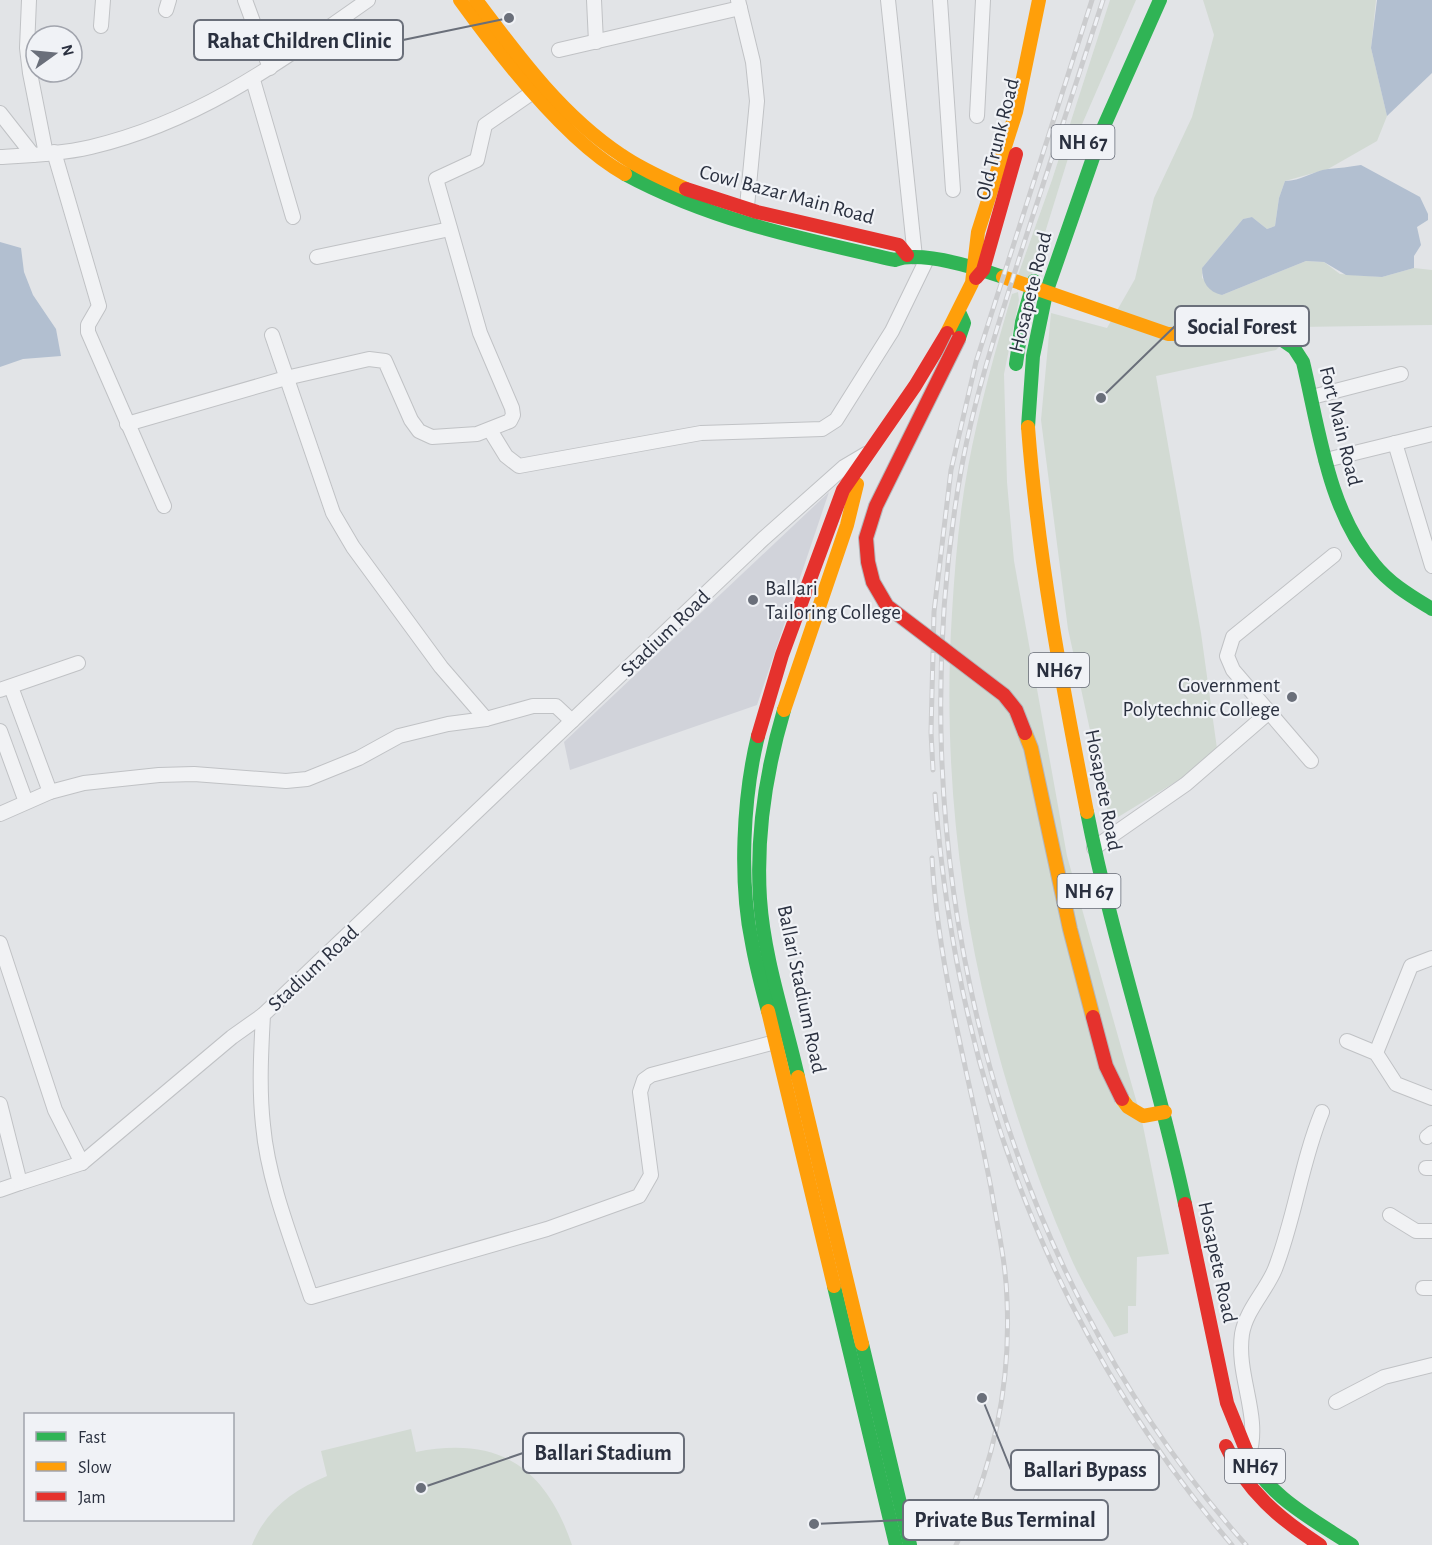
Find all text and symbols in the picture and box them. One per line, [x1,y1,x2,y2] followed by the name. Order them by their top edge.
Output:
[194,20,403,60] callout: Rahat Children Clinic
[24,24,84,84] north arrow
[207,30,392,52] text: Rahat Children Clinic
[58,43,77,58] text: N
[972,76,1023,202] street label: Old Trunk Road
[1052,125,1114,159] road number: NH 67
[697,161,877,228] street label: Cowl Bazar Main Road
[1005,230,1056,355] street label: Hosapete Road
[1175,306,1309,346] callout: Social Forest
[1187,316,1297,338] text: Social Forest
[1315,364,1366,488] street label: Fort Main Road
[765,578,901,623] place label: Ballari Tailoring College
[617,586,714,681] street label: Stadium Road
[746,593,760,607] marker: Ballari Tailoring College
[1029,653,1089,687] road number: NH67
[1123,675,1280,720] place label: Government Polytechnic College
[1285,690,1299,704] marker: Government Polytechnic College
[1081,728,1126,853] street label: Hosapete Road
[1058,874,1120,908] road number: NH 67
[773,903,830,1075] street label: Ballari Stadium Road
[264,921,363,1015] street label: Stadium Road
[1194,1200,1241,1325] street label: Hosapete Road
[24,1413,234,1521] legend
[78,1429,106,1447] text: Fast
[523,1433,684,1473] callout: Ballari Stadium
[534,1442,672,1464] text: Ballari Stadium
[1225,1449,1285,1483] road number: NH67
[1011,1450,1159,1490] callout: Ballari Bypass
[78,1459,111,1477] text: Slow
[1023,1459,1147,1482] text: Ballari Bypass
[78,1489,106,1507] text: Jam
[903,1500,1108,1540] callout: Private Bus Terminal
[914,1509,1096,1531] text: Private Bus Terminal

